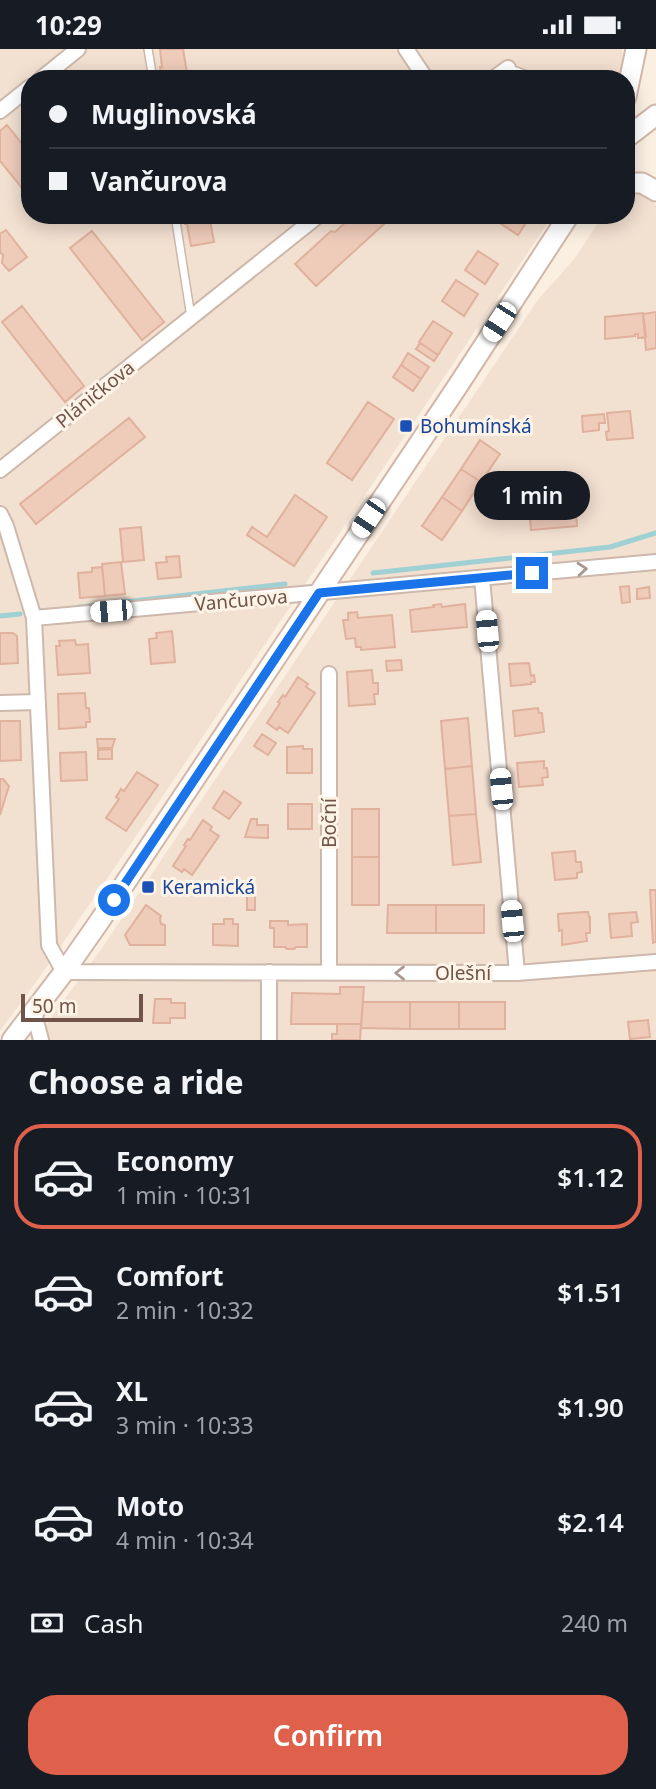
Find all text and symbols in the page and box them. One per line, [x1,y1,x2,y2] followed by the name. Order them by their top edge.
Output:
[35,7,102,43] text: 10:29
[91,96,257,132] text: Muglinovská
[91,163,227,199] text: Vančurova
[479,299,520,345] car
[50,354,140,434] street label: Pláničkova
[420,413,532,439] place label: Bohumínská
[398,418,414,434] marker: Bohumínská
[474,471,590,521] callout: 1 min
[501,479,563,511] text: 1 min
[348,495,389,541] car
[516,557,548,589] route end
[576,561,588,576] one-way arrow
[193,583,289,617] street label: Vančurova
[90,599,133,623] car
[475,609,500,653] car
[489,767,514,811] car
[316,797,342,848] street label: Boční
[162,874,255,900] place label: Keramická
[140,879,156,895] marker: Keramická
[98,884,130,916] route start
[500,899,525,943] car
[435,960,492,986] street label: Olešní
[394,965,404,981] one-way arrow
[21,991,144,1023] scale bar
[32,993,76,1019] text: 50 m
[28,1060,244,1103] text: Choose a ride
[116,1143,234,1179] text: Economy
[32,1145,95,1208] icon: car
[557,1159,624,1195] text: $1.12
[116,1179,254,1211] text: 1 min · 10:31
[116,1258,224,1294] text: Comfort
[32,1260,95,1323] icon: car
[557,1274,624,1310] text: $1.51
[116,1294,254,1326] text: 2 min · 10:32
[116,1373,148,1409] text: XL
[32,1375,95,1438] icon: car
[557,1389,624,1425] text: $1.90
[116,1409,254,1441] text: 3 min · 10:33
[116,1488,184,1524] text: Moto
[32,1490,95,1553] icon: car
[557,1504,624,1540] text: $2.14
[116,1524,254,1556] text: 4 min · 10:34
[28,1604,66,1642] icon: cash
[84,1605,144,1641] text: Cash
[561,1607,628,1639] text: 240 m
[28,1695,628,1775] button: Confirm

